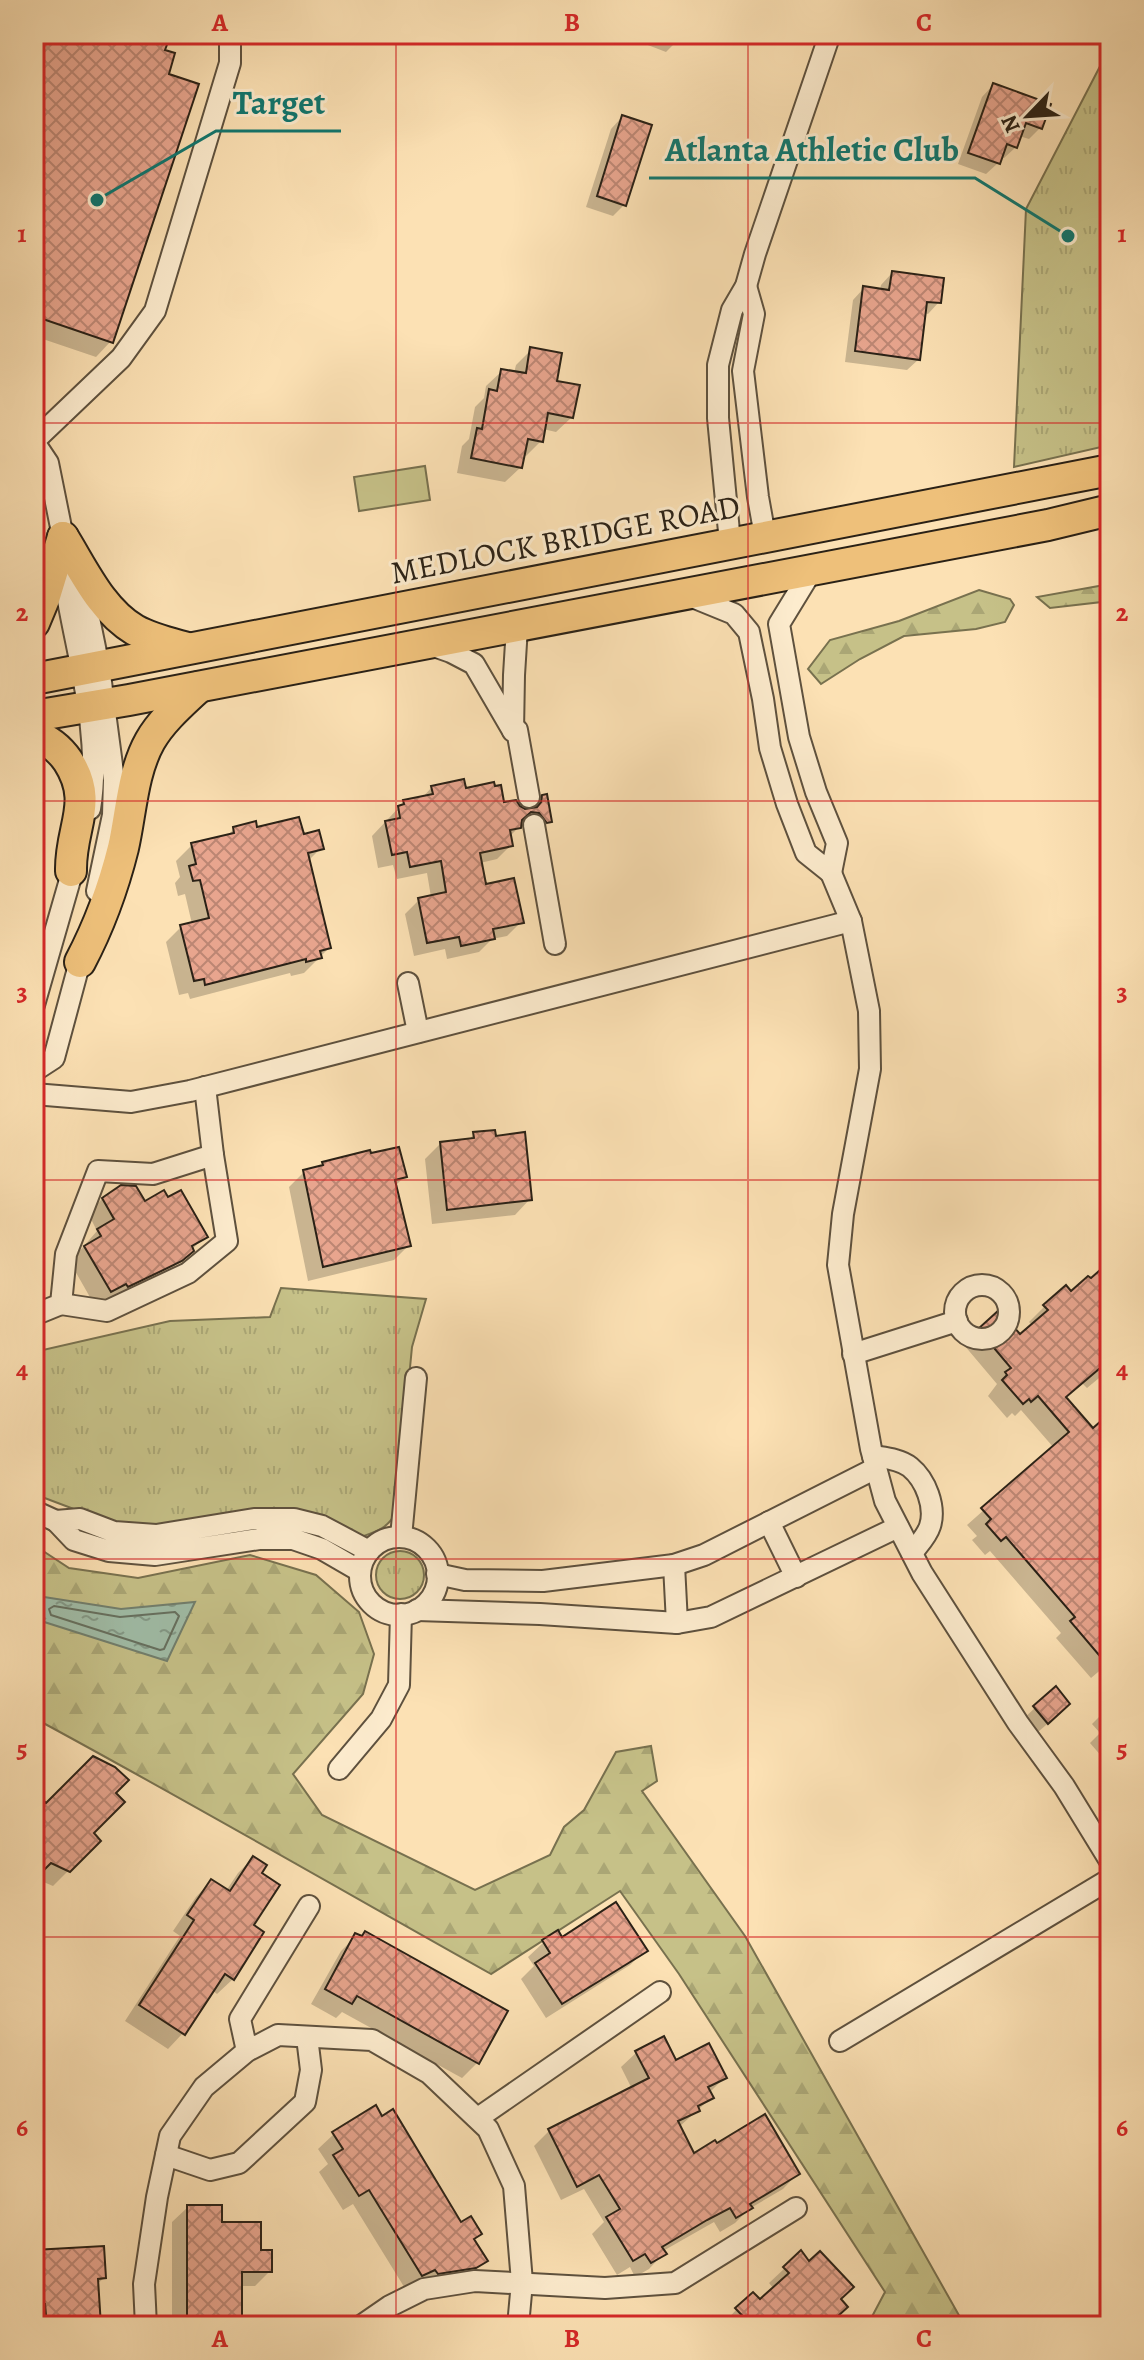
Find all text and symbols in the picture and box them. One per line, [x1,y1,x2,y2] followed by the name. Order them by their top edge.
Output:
[211,5,229,40] text: A
[564,5,580,40] text: B
[916,5,932,40] text: C
[216,73,341,131] callout: Target
[988,76,1068,156] north arrow
[233,79,325,126] text: Target
[994,110,1028,138] text: N
[649,120,975,178] callout: Atlanta Athletic Club
[664,126,959,173] text: Atlanta Athletic Club
[17,216,27,251] text: 1
[1117,216,1127,251] text: 1
[387,484,743,594] street label: MEDLOCK BRIDGE ROAD
[16,595,29,630] text: 2
[1116,595,1129,630] text: 2
[16,974,28,1009] text: 3
[1116,974,1128,1009] text: 3
[16,1352,28,1387] text: 4
[1116,1352,1128,1387] text: 4
[16,1731,28,1766] text: 5
[1116,1731,1128,1766] text: 5
[16,2110,28,2145] text: 6
[1116,2110,1128,2145] text: 6
[211,2321,229,2356] text: A
[564,2321,580,2356] text: B
[916,2321,932,2356] text: C

